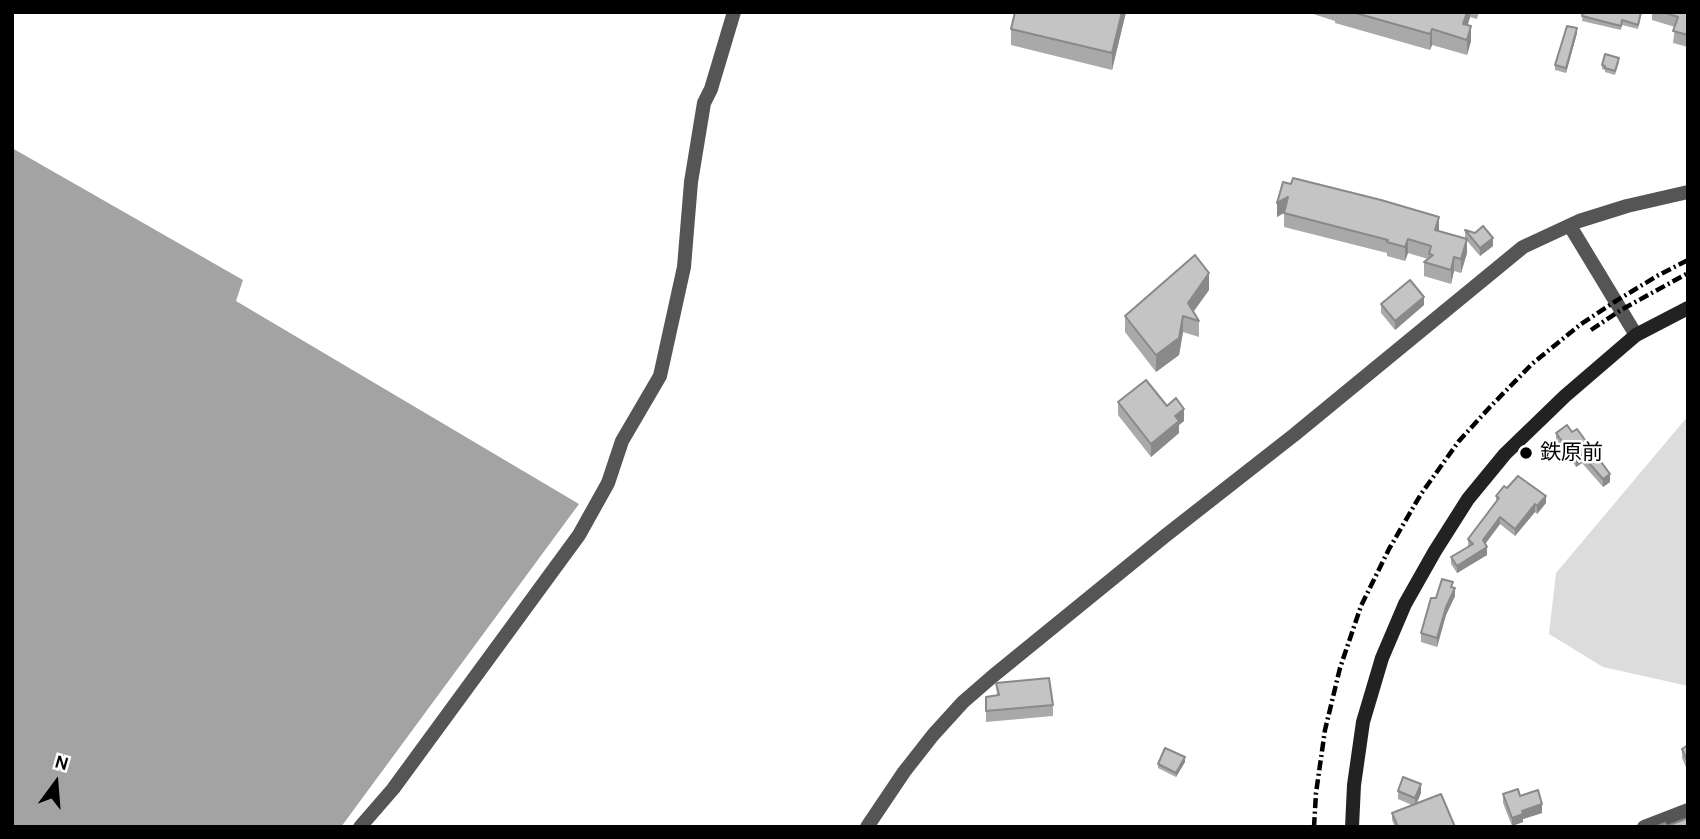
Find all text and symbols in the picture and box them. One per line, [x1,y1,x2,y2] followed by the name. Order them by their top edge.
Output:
[1540,440,1603,466] place label: 鉄原前
[1518,445,1534,461] marker: 鉄原前
[21,748,91,818] north arrow
[52,750,71,775] text: N

